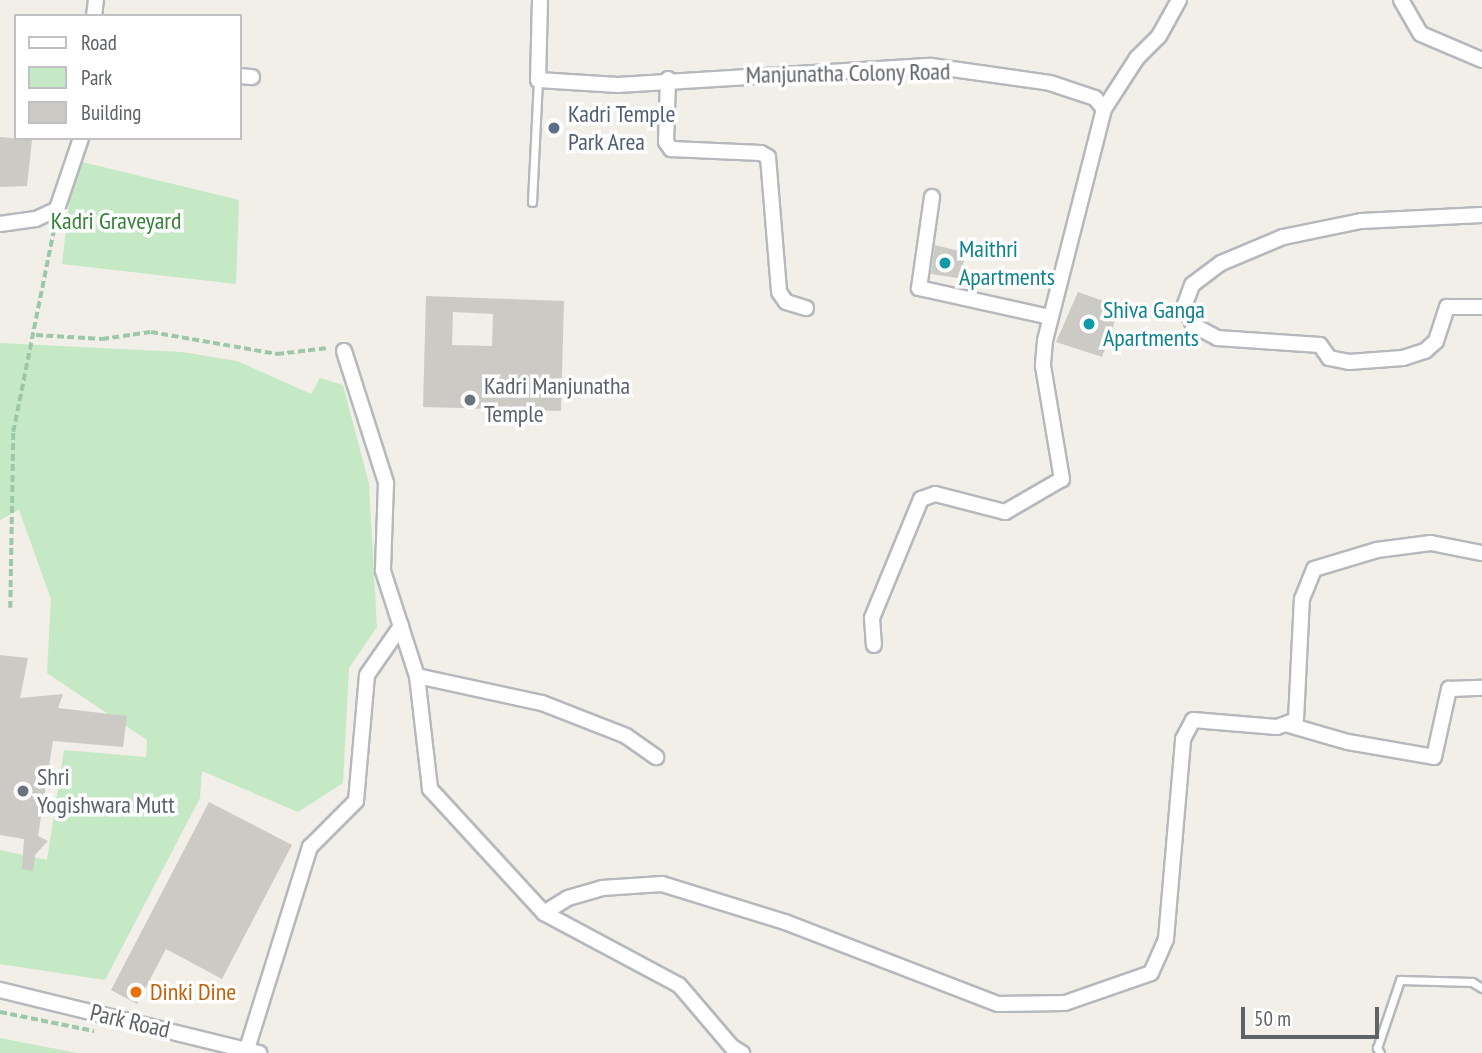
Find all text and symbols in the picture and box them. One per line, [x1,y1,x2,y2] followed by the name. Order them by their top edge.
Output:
[14,14,242,140] legend
[81,29,117,56] text: Road
[745,57,951,89] street label: Manjunatha Colony Road
[81,64,112,91] text: Park
[81,99,141,126] text: Building
[568,100,676,156] place label: Kadri Temple Park Area
[546,120,562,136] marker: Kadri Temple Park Area
[51,207,181,235] park label: Kadri Graveyard
[959,235,1055,291] place label: Maithri Apartments
[937,255,953,271] marker: Maithri Apartments
[1103,296,1205,352] place label: Shiva Ganga Apartments
[1081,316,1097,332] marker: Shiva Ganga Apartments
[484,372,630,428] place label: Kadri Manjunatha Temple
[462,392,478,408] marker: Kadri Manjunatha Temple
[37,763,175,819] place label: Shri Yogishwara Mutt
[15,783,31,799] marker: Shri Yogishwara Mutt
[150,978,236,1006] place label: Dinki Dine
[128,984,144,1000] marker: Dinki Dine
[1244,993,1382,1038] scale bar
[87,998,173,1044] street label: Park Road
[1254,1005,1291,1032] text: 50 m

